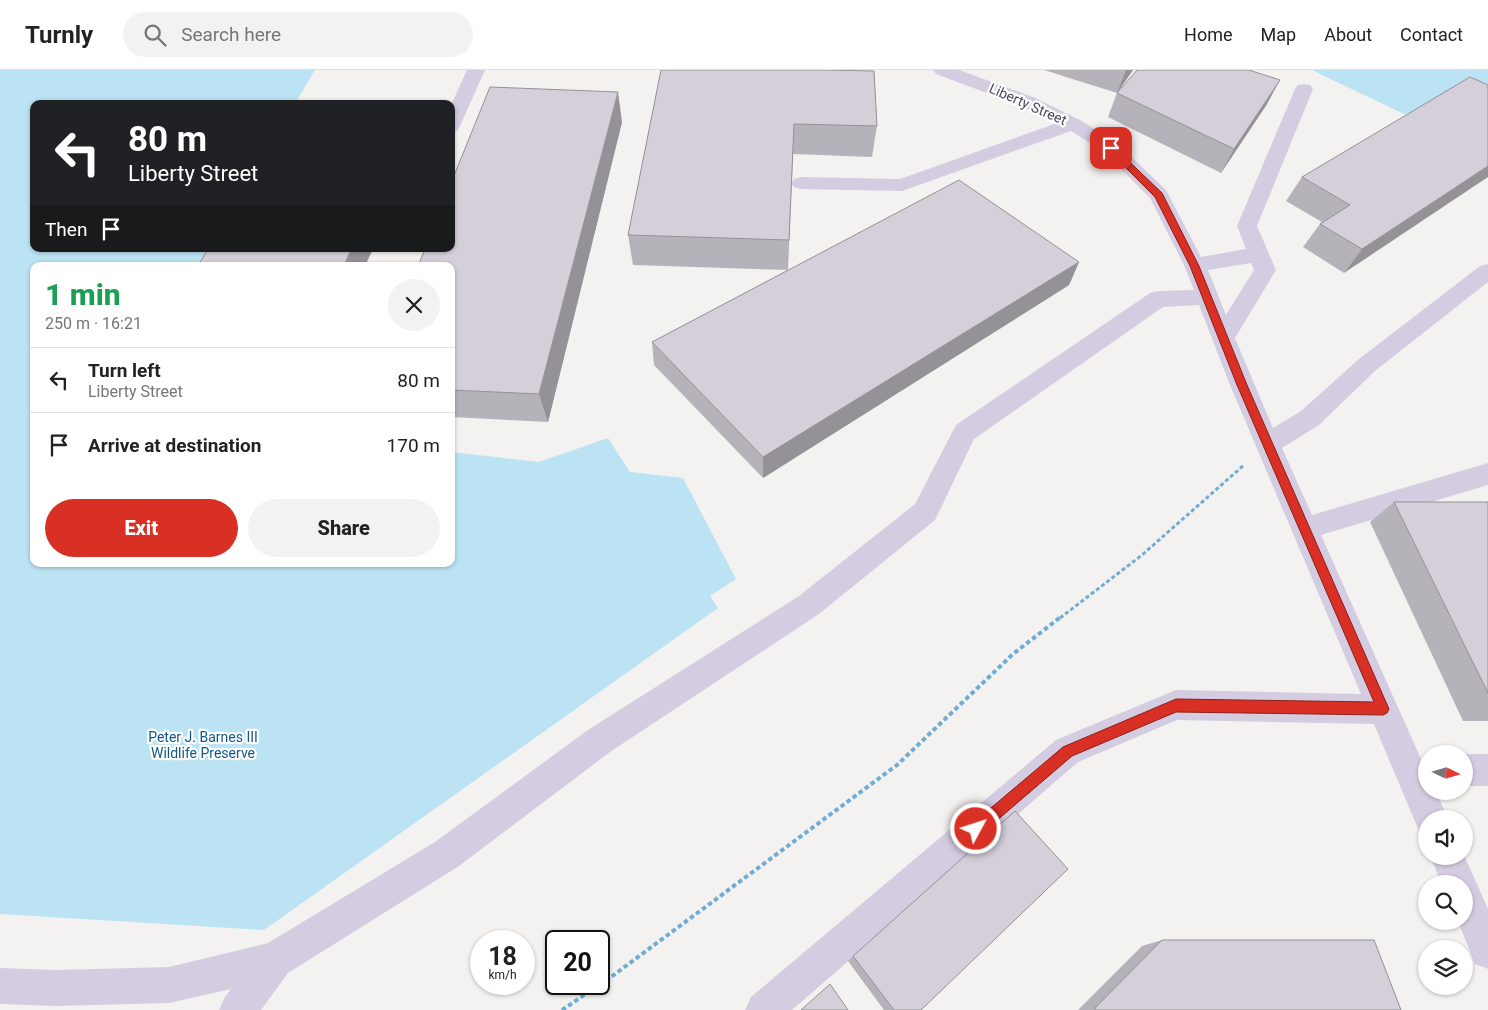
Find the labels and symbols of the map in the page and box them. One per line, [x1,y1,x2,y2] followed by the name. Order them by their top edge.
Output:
[987,80,1070,128] street label: Liberty Street
[1090,127,1132,169] pin
[148,729,258,761] park label: Peter J. Barnes III Wildlife Preserve
[1418,745,1472,800] north arrow
[949,802,1001,854] position arrow
[545,930,610,995] speed limit sign: 20

